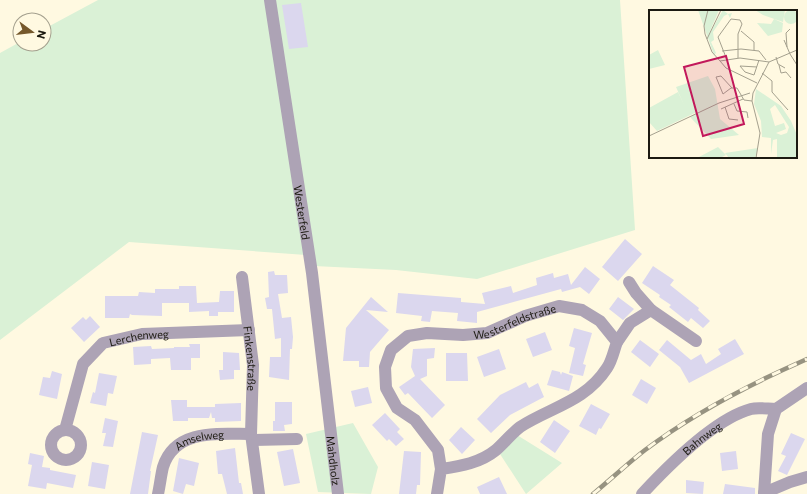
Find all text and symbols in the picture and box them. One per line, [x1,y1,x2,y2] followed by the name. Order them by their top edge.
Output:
[649,10,797,158] inset map
[12,12,52,52] north arrow
[35,29,49,40] text: N
[292,184,313,241] street label: Westerfeld
[473,301,557,341] street label: Westerfeldstraße
[242,325,260,391] street label: Finkenstraße
[108,327,169,348] street label: Lerchenweg
[679,418,724,457] street label: Bahnweg
[172,427,224,452] street label: Amselweg
[325,435,343,487] street label: Mahdholz

